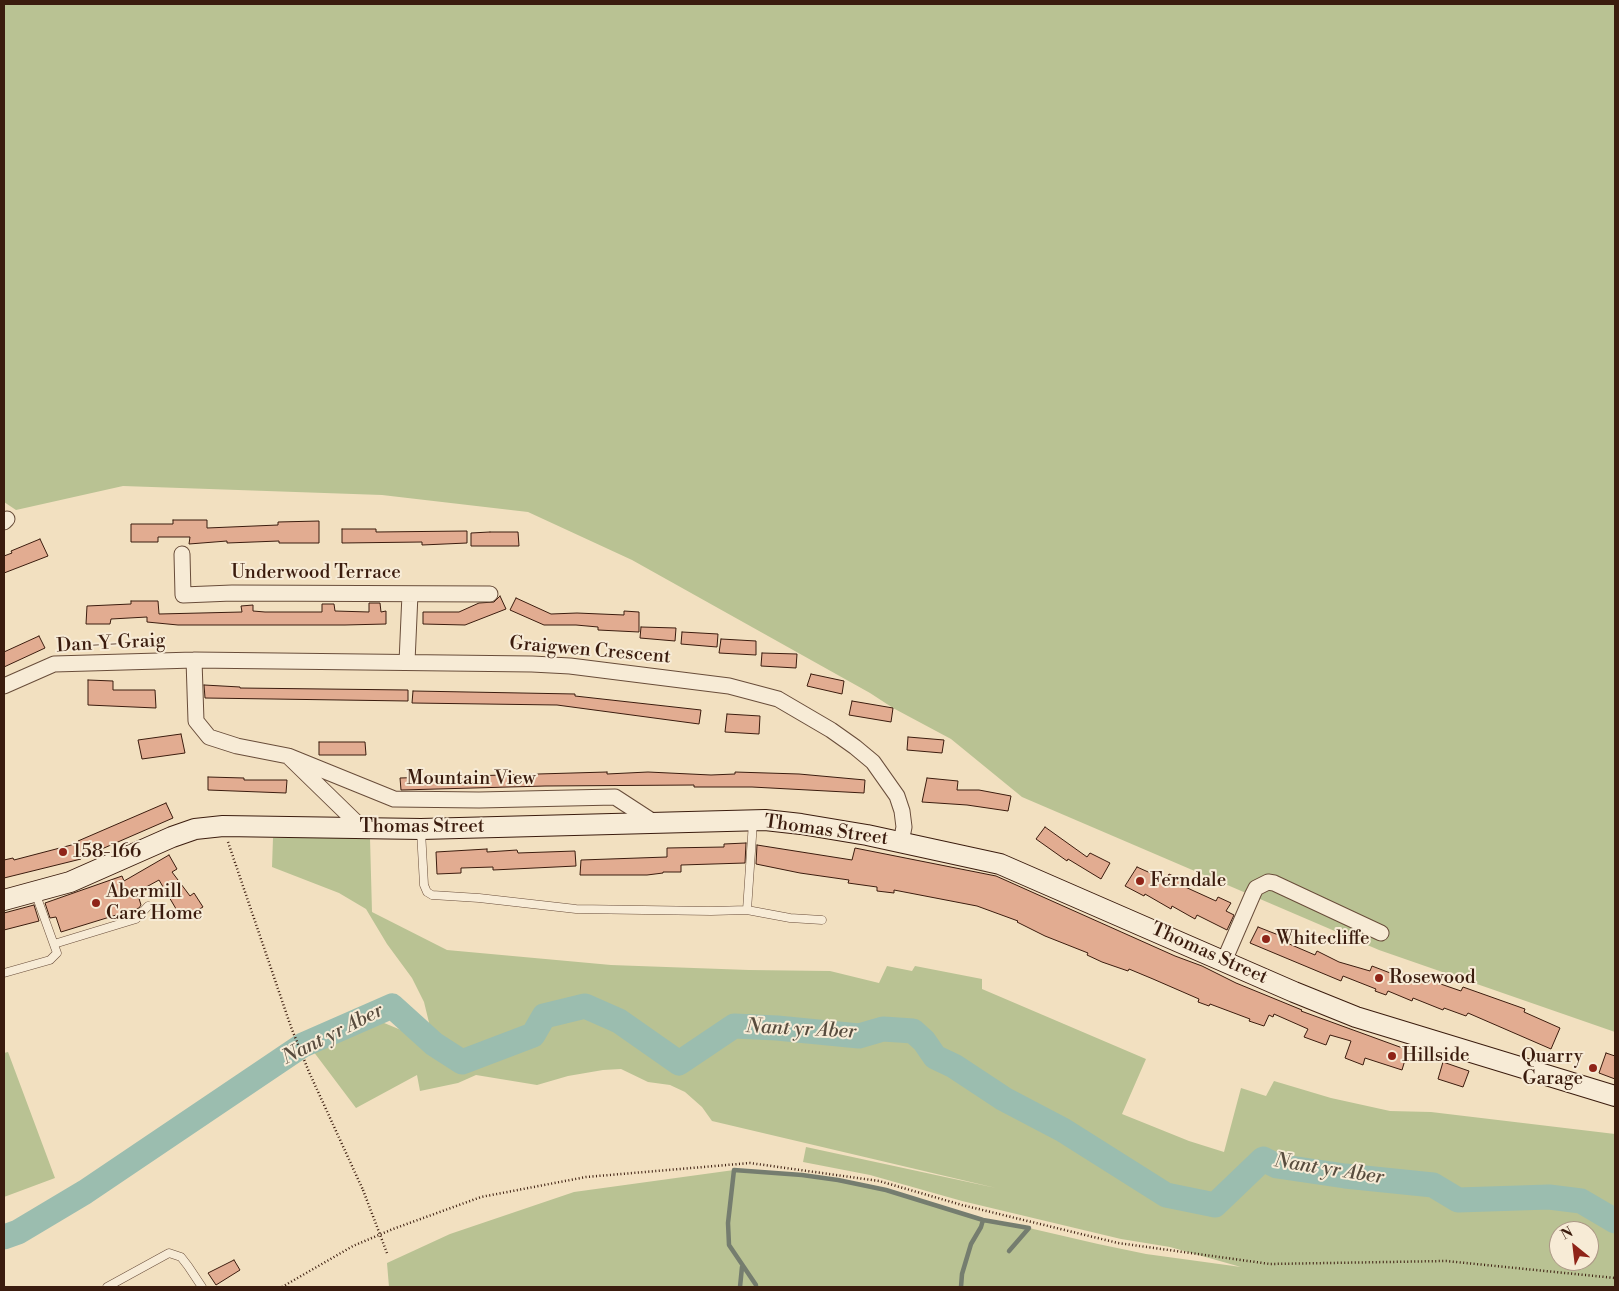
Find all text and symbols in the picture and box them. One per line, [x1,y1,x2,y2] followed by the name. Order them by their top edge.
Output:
[231,562,401,584] street label: Underwood Terrace
[56,630,166,658] street label: Dan-Y-Graig
[508,633,672,669] street label: Graigwen Crescent
[406,768,536,790] street label: Mountain View
[762,811,890,851] street label: Thomas Street
[359,816,485,838] street label: Thomas Street
[73,841,141,863] place label: 158-166
[57,846,69,858] marker: 158-166
[1150,870,1226,892] place label: Ferndale
[1134,875,1146,887] marker: Ferndale
[106,881,202,925] place label: Abermill Care Home
[90,897,102,909] marker: Abermill Care Home
[1147,918,1271,990] street label: Thomas Street
[1276,928,1370,950] place label: Whitecliffe
[1260,933,1272,945] marker: Whitecliffe
[1389,967,1476,989] place label: Rosewood
[1373,972,1385,984] marker: Rosewood
[278,999,388,1071] water label: Nant yr Aber
[745,1015,857,1045] water label: Nant yr Aber
[1402,1045,1470,1067] place label: Hillside
[1521,1046,1583,1090] place label: Quarry Garage
[1386,1050,1398,1062] marker: Hillside
[1587,1062,1599,1074] marker: Quarry Garage
[1272,1149,1386,1191] water label: Nant yr Aber
[1549,1221,1599,1271] north arrow
[1558,1223,1576,1244] text: N

